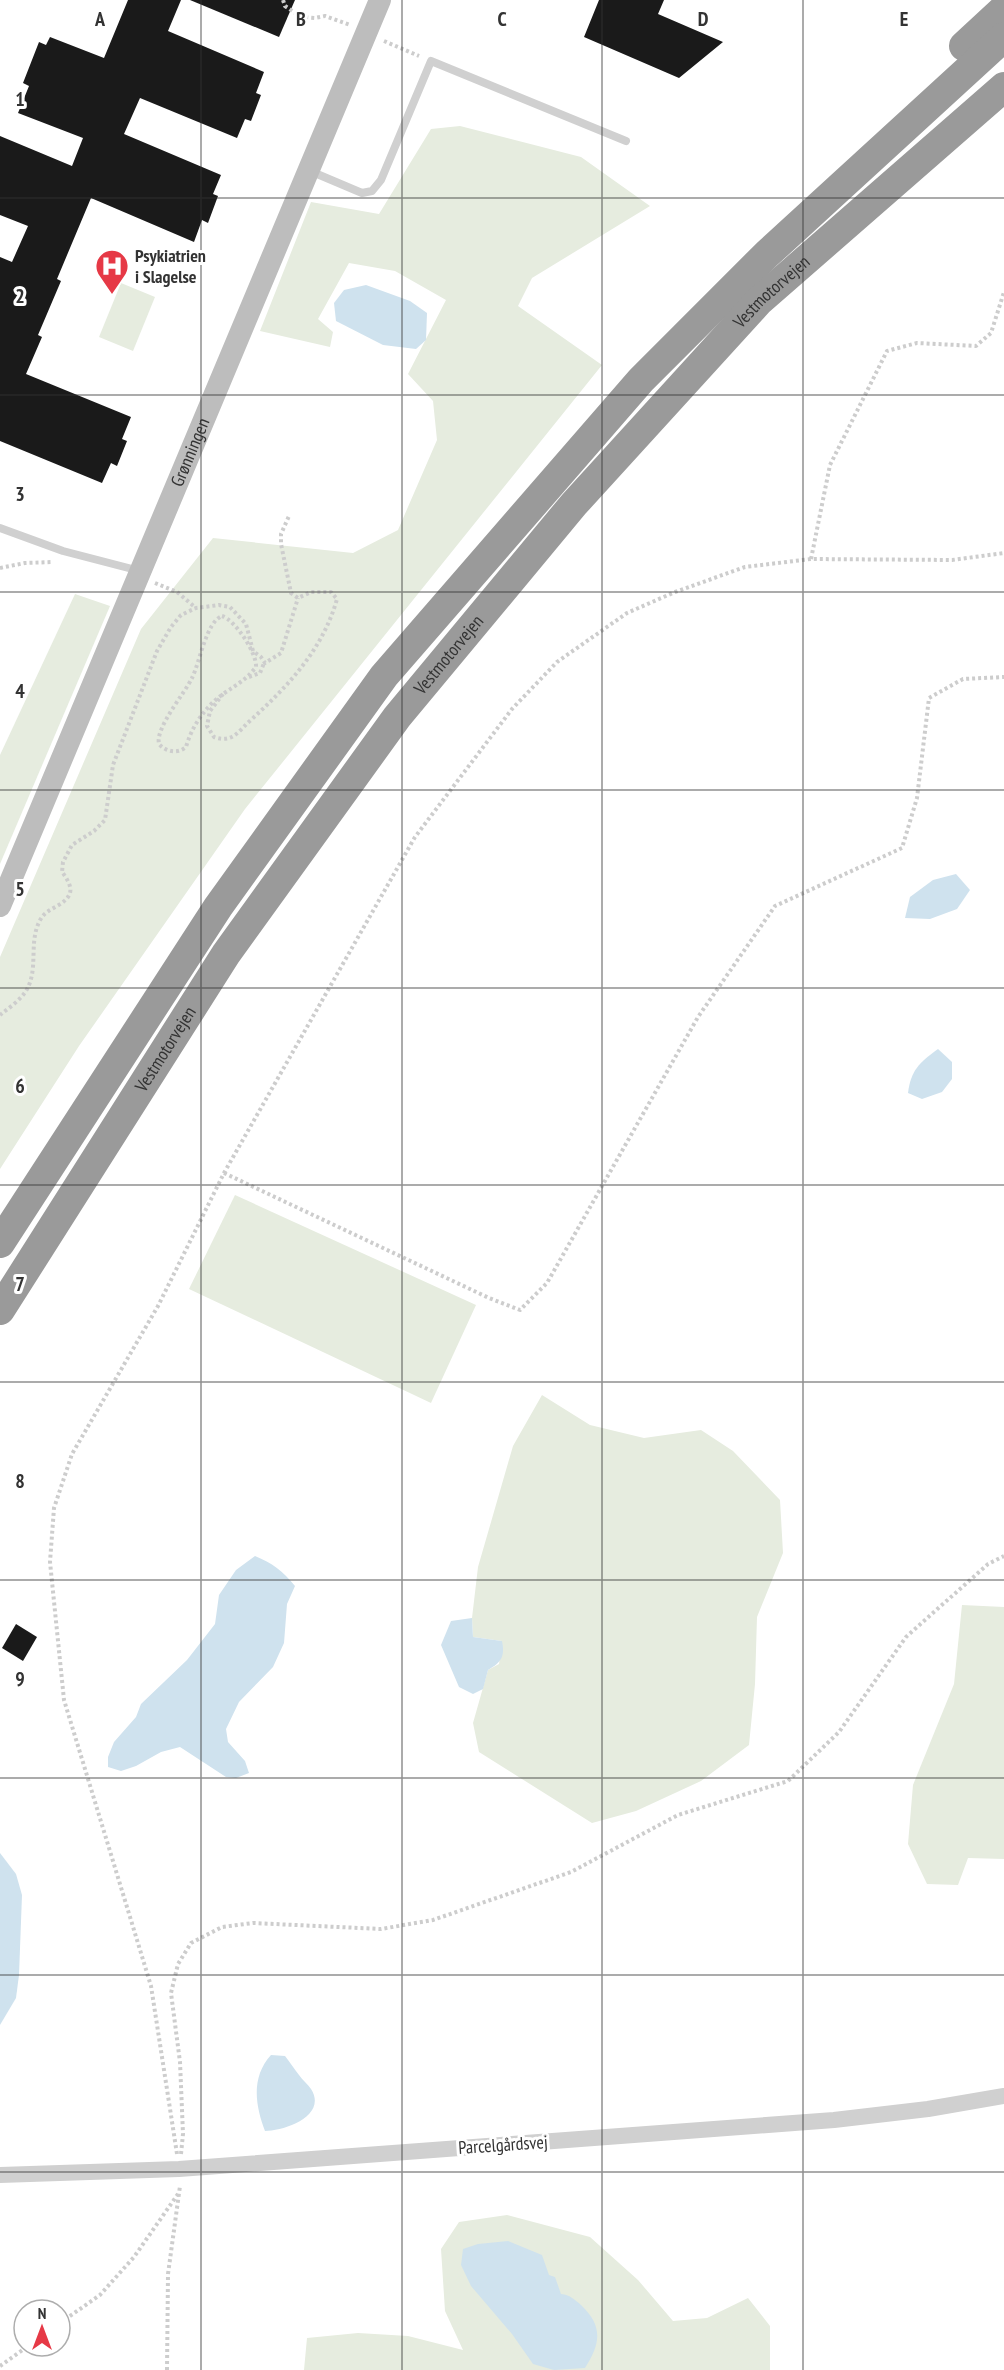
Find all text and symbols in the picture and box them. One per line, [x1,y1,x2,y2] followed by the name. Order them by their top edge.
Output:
[94,6,106,32] text: A
[296,6,306,32] text: B
[497,6,507,32] text: C
[698,6,709,32] text: D
[900,6,908,32] text: E
[15,86,25,112] text: 1
[135,244,206,288] place label: Psykiatrien i Slagelse
[94,248,130,295] hospital icon: Psykiatrien i Slagelse
[727,250,814,333] street label: Vestmotorvejen
[15,283,25,309] text: 2
[165,414,214,490] street label: Grønningen
[15,481,25,507] text: 3
[408,610,488,700] street label: Vestmotorvejen
[15,678,25,704] text: 4
[15,876,25,902] text: 5
[129,1002,201,1097] street label: Vestmotorvejen
[15,1073,25,1099] text: 6
[15,1271,25,1297] text: 7
[15,1468,25,1494] text: 8
[15,1666,25,1692] text: 9
[457,2130,548,2159] street label: Parcelgårdsvej
[12,2298,72,2358] north arrow
[38,2303,46,2323] text: N

